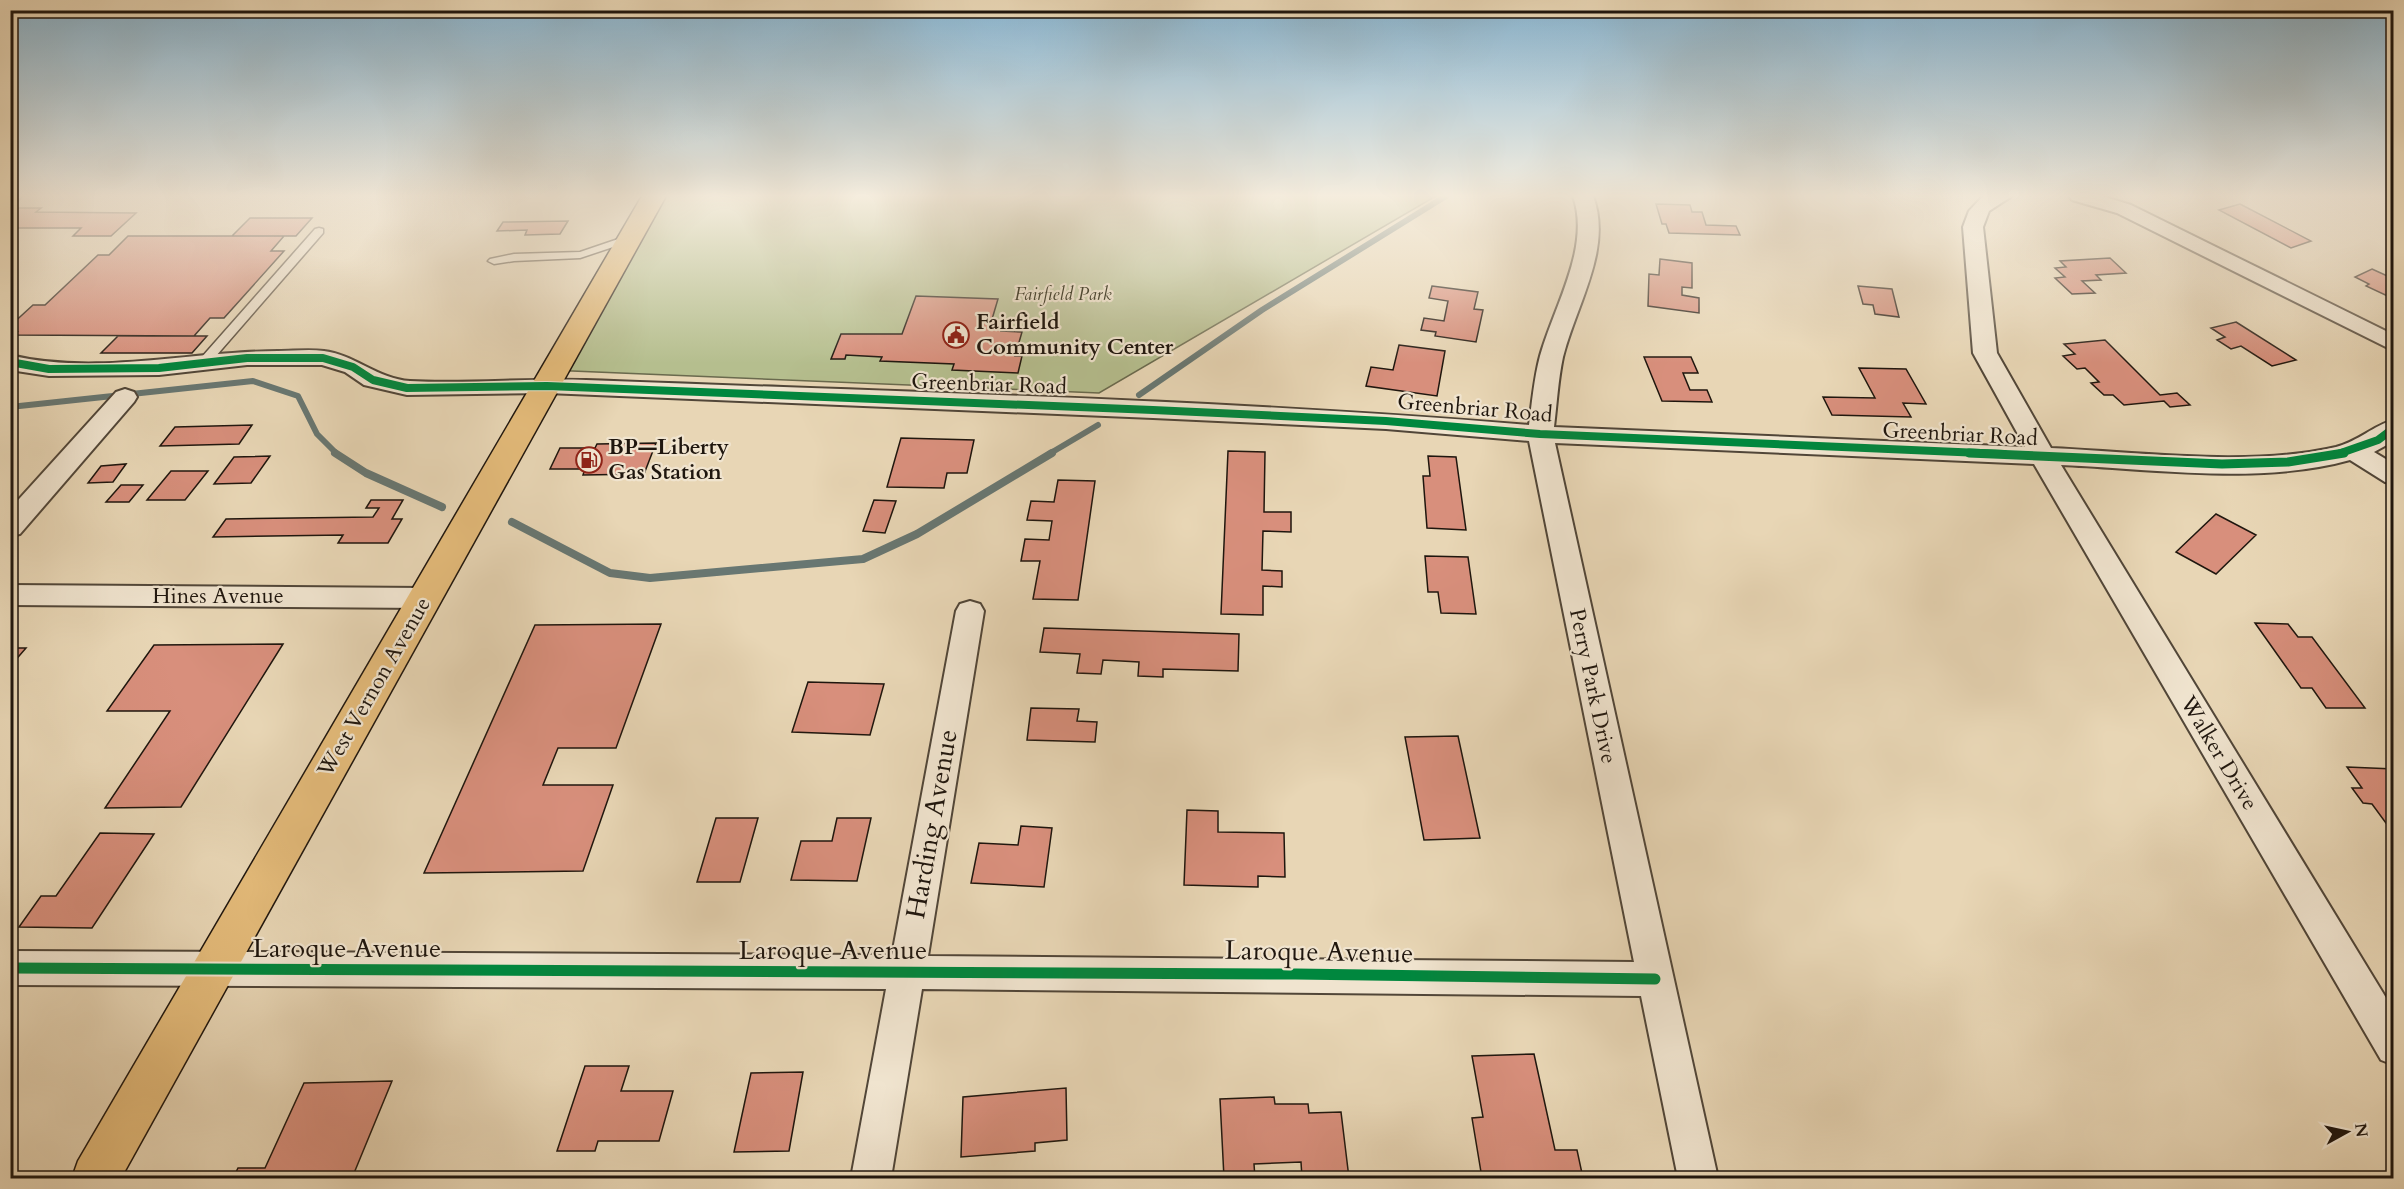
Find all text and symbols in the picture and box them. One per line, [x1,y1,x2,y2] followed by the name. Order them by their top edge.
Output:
[1014,282,1112,307] park label: Fairfield Park
[976,307,1174,362] place label: Fairfield Community Center
[941,320,971,350] public building icon: Fairfield Community Center
[911,366,1068,402] street label: Greenbriar Road
[1396,386,1554,430] street label: Greenbriar Road
[1881,415,2039,453] street label: Greenbriar Road
[608,432,729,487] place label: BP—Liberty Gas Station
[574,445,604,475] fuel station icon: BP—Liberty Gas Station
[152,581,284,611] street label: Hines Avenue
[310,592,438,783] street label: West Vernon Avenue
[1562,606,1624,766] street label: Perry Park Drive
[2173,689,2265,816] street label: Walker Drive
[897,727,967,921] street label: Harding Avenue
[253,930,441,967] street label: Laroque Avenue
[739,932,927,969] street label: Laroque Avenue
[1224,932,1414,972] street label: Laroque Avenue
[2317,1102,2377,1162] north arrow
[2349,1122,2373,1139] text: N

